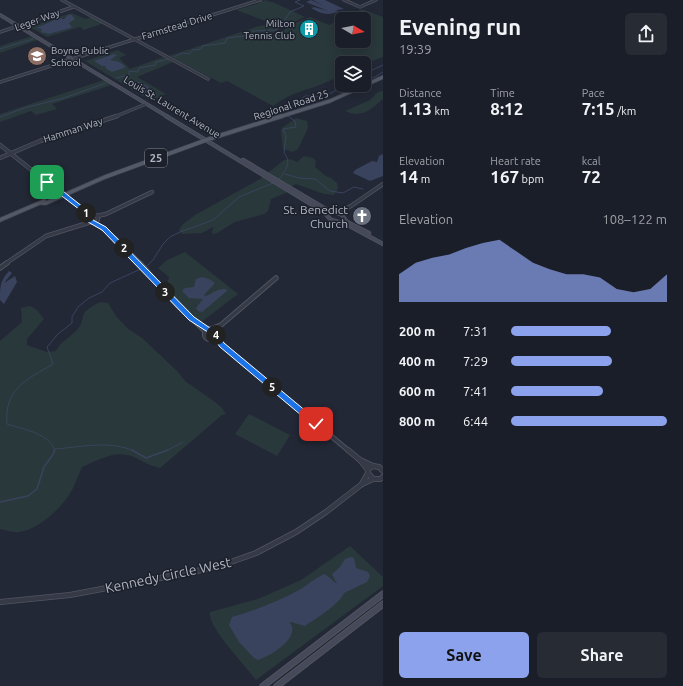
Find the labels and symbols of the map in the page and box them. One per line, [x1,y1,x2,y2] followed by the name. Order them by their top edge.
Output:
[13,7,61,33] street label: Leger Way
[140,10,214,42] street label: Farmstead Drive
[335,12,371,48] north arrow
[244,18,295,41] place label: Milton Tennis Club
[298,18,320,40] building icon: Milton Tennis Club
[26,45,48,67] school or university icon: Boyne Public School
[51,45,109,68] place label: Boyne Public School
[122,74,222,140] street label: Louis St. Laurent Avenue
[252,88,330,122] street label: Regional Road 25
[42,115,104,145] street label: Hamman Way
[145,149,167,167] road number: 25
[30,165,64,199] pin
[76,203,96,223] pin: 1
[283,203,348,230] place label: St. Benedict Church
[351,205,373,227] church icon: St. Benedict Church
[114,238,134,258] pin: 2
[155,282,175,302] pin: 3
[206,325,226,345] pin: 4
[262,377,282,397] pin: 5
[299,407,333,441] pin
[104,554,233,596] street label: Kennedy Circle West

